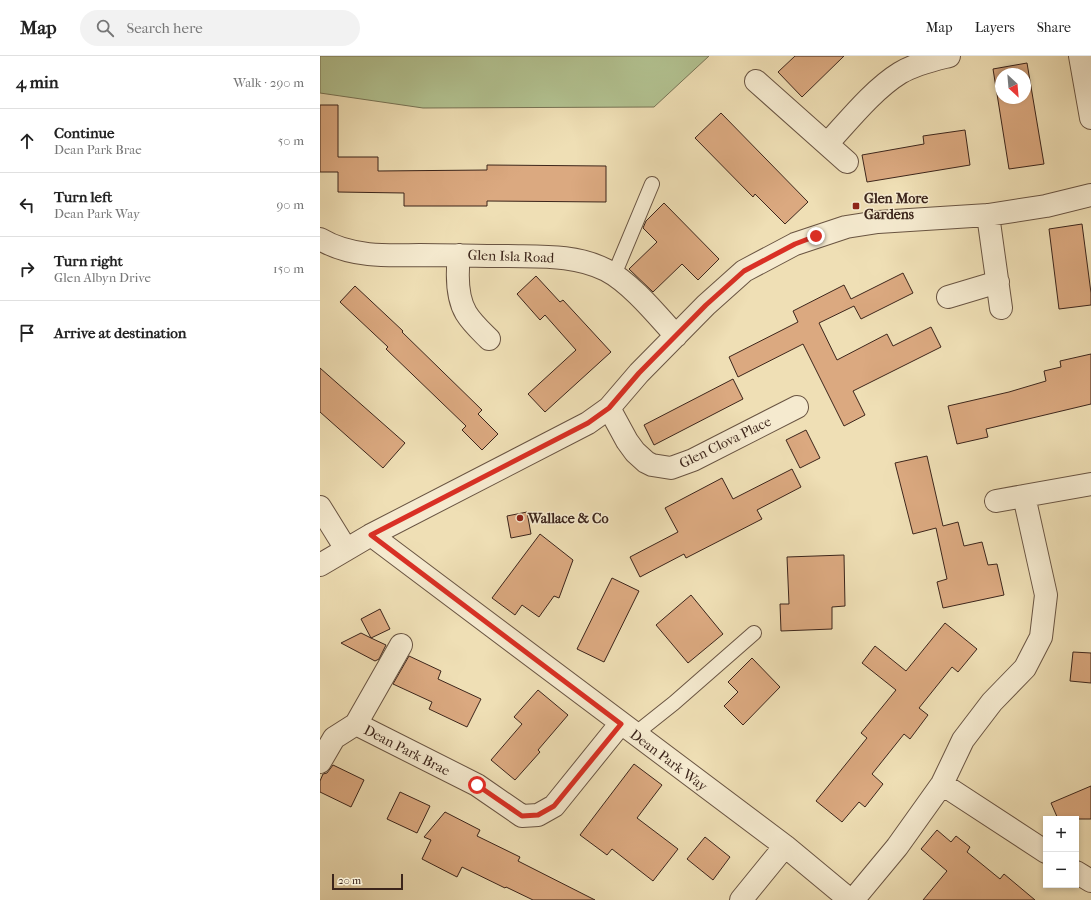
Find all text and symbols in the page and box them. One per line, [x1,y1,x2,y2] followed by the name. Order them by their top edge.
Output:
[80,10,360,46] search box
[20,17,56,39] text: Map
[94,17,116,39] icon: search
[126,19,203,37] text: Search here
[926,19,953,36] text: Map
[975,19,1015,36] text: Layers
[1037,19,1071,36] text: Share
[995,68,1031,104] north arrow
[16,72,59,92] text: 4 min
[233,75,304,90] text: Walk · 290 m
[54,124,114,142] text: Continue
[16,130,38,152] icon: ahead
[278,133,304,148] text: 50 m
[54,142,142,157] text: Dean Park Brae
[54,188,112,206] text: Turn left
[864,190,928,223] place label: Glen More Gardens
[16,194,38,216] icon: left
[276,197,304,212] text: 90 m
[851,201,861,211] marker: Glen More Gardens
[54,206,140,221] text: Dean Park Way
[807,227,825,245] route end
[467,246,555,267] street label: Glen Isla Road
[54,252,123,270] text: Turn right
[16,258,38,280] icon: right
[273,261,304,276] text: 150 m
[54,270,151,285] text: Glen Albyn Drive
[16,322,38,344] icon: arrive
[54,324,186,342] text: Arrive at destination
[677,413,774,472] street label: Glen Clova Place
[527,510,609,527] place label: Wallace & Co
[515,513,525,523] marker: Wallace & Co
[361,721,453,780] street label: Dean Park Brae
[627,726,711,795] street label: Dean Park Way
[468,776,486,794] route start
[1043,816,1079,888] map controls
[1043,816,1079,852] button: +
[1043,852,1079,888] button: −
[332,872,403,891] scale bar
[338,874,361,887] text: 20 m

